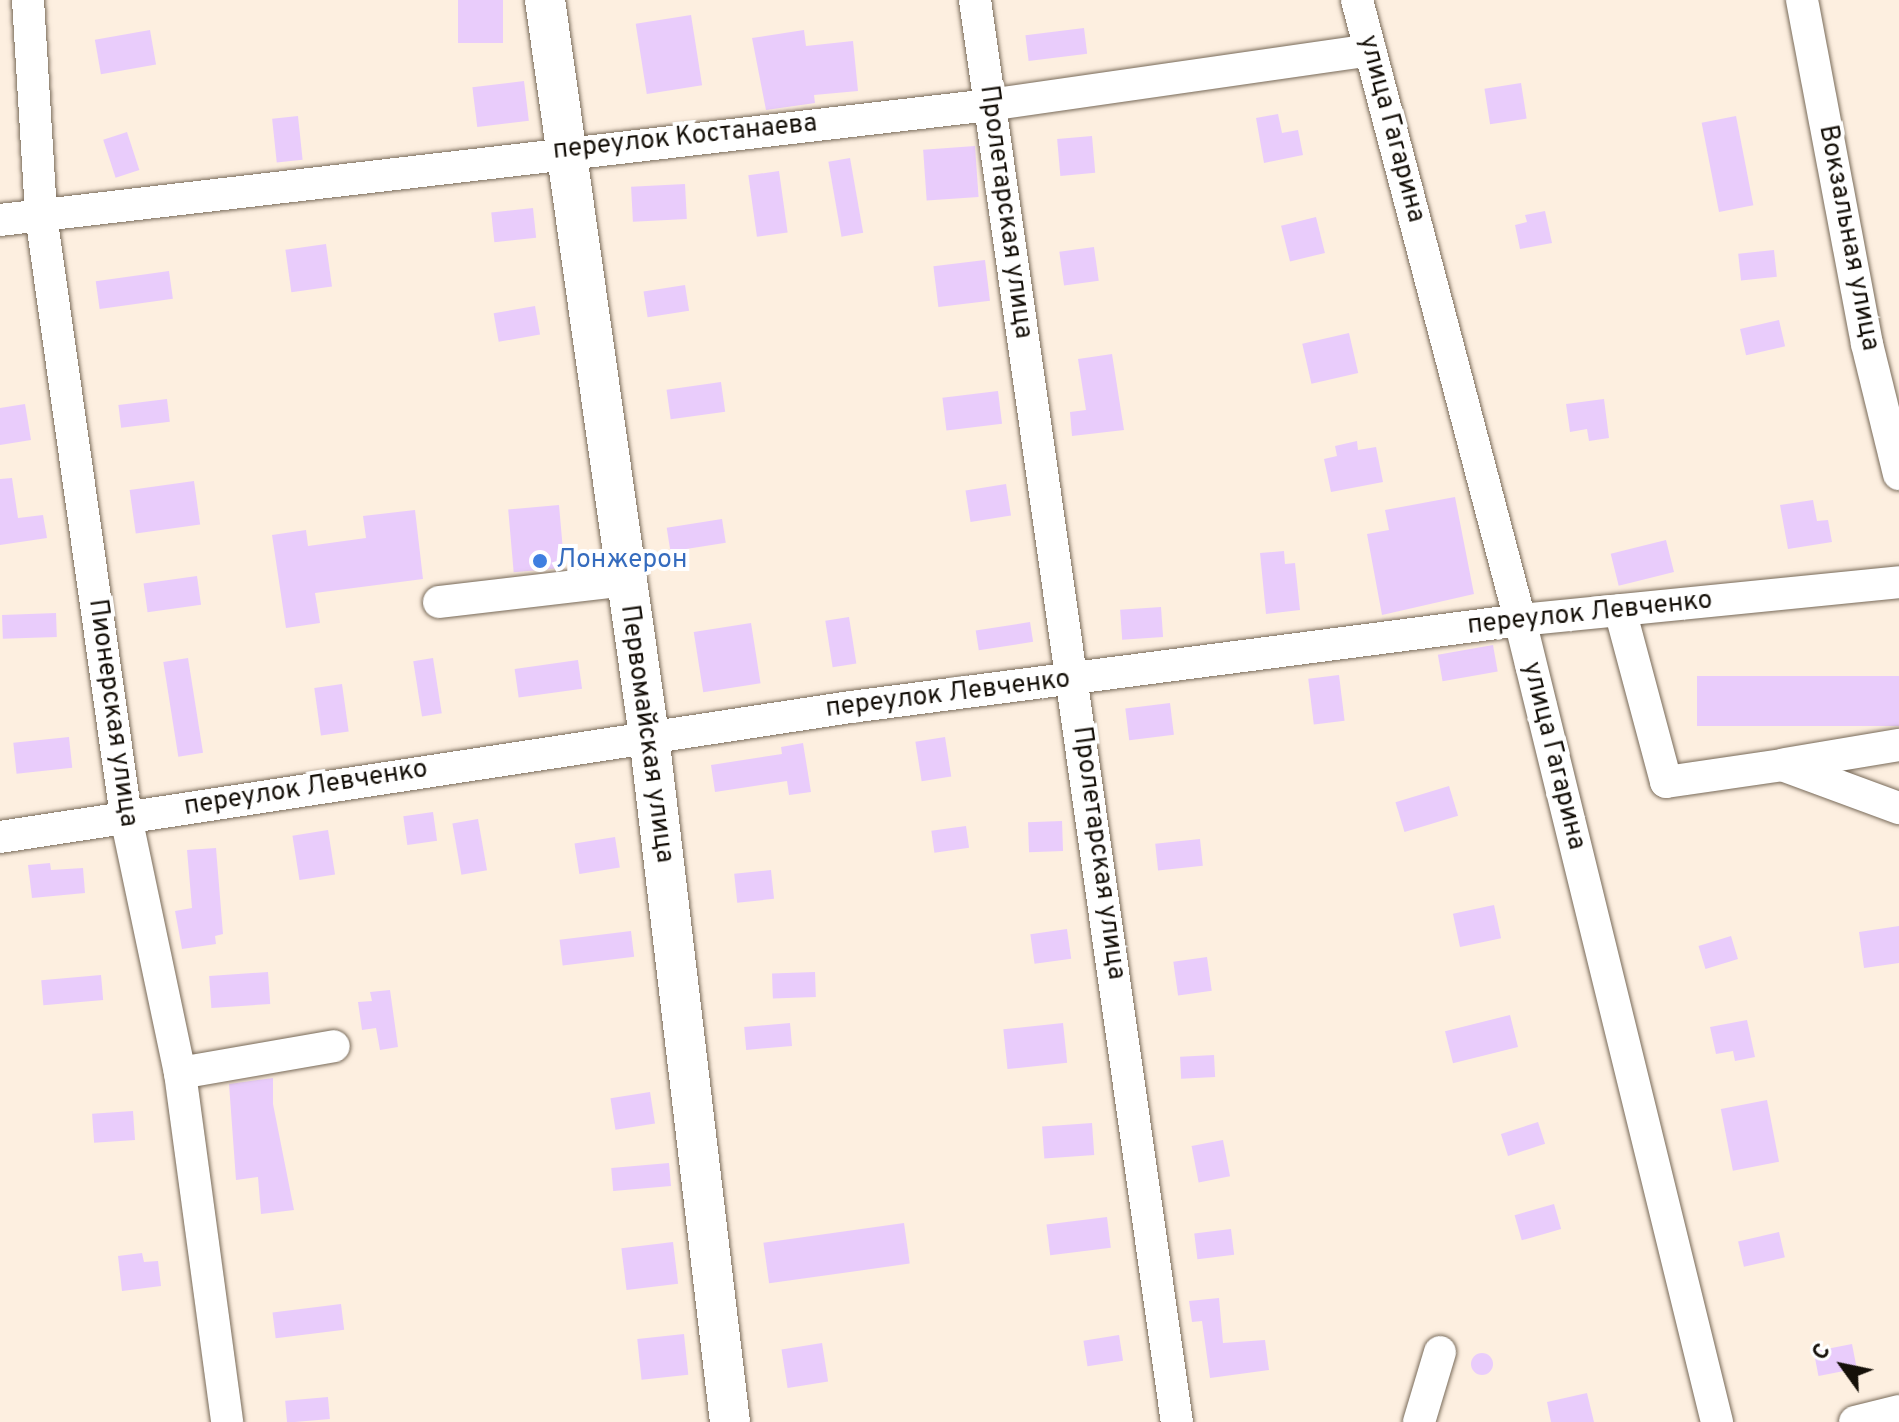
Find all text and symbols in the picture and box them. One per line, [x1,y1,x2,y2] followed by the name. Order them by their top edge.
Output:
[1351,32,1431,226] street label: улица Гагарина
[972,83,1038,341] street label: Пролетарская улица
[551,109,819,167] street label: переулок Костанаева
[1811,123,1885,353] street label: Вокзальная улица
[556,545,687,577] place label: Лонжерон
[531,552,549,570] marker: Лонжерон
[1466,586,1714,642] street label: переулок Левченко
[81,597,143,829] street label: Пионерская улица
[612,603,680,865] street label: Первомайская улица
[1515,659,1591,853] street label: улица Гагарина
[824,665,1072,725] street label: переулок Левченко
[1065,724,1131,982] street label: Пролетарская улица
[182,754,430,824] street label: переулок Левченко
[1803,1326,1883,1406] north arrow
[1807,1339,1838,1366] text: С

